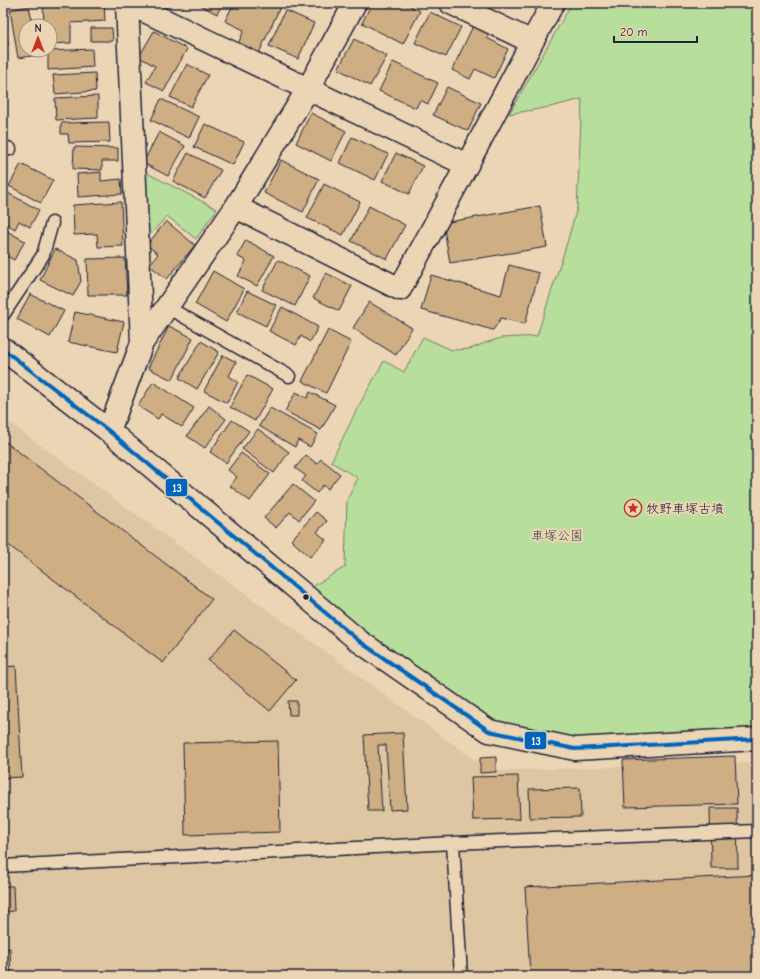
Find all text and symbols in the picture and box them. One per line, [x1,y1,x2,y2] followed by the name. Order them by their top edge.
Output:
[18,18,58,58] north arrow
[614,18,697,44] scale bar
[34,22,42,35] text: N
[620,25,648,39] text: 20 m
[165,478,188,497] line badge: 13
[172,482,182,495] text: 13
[623,498,643,518] place icon: 牧野車塚古墳
[646,501,724,516] place label: 牧野車塚古墳
[531,528,583,543] park label: 車塚公園
[301,592,311,602] unlabelled marker
[524,731,547,750] line badge: 13
[531,735,541,748] text: 13

